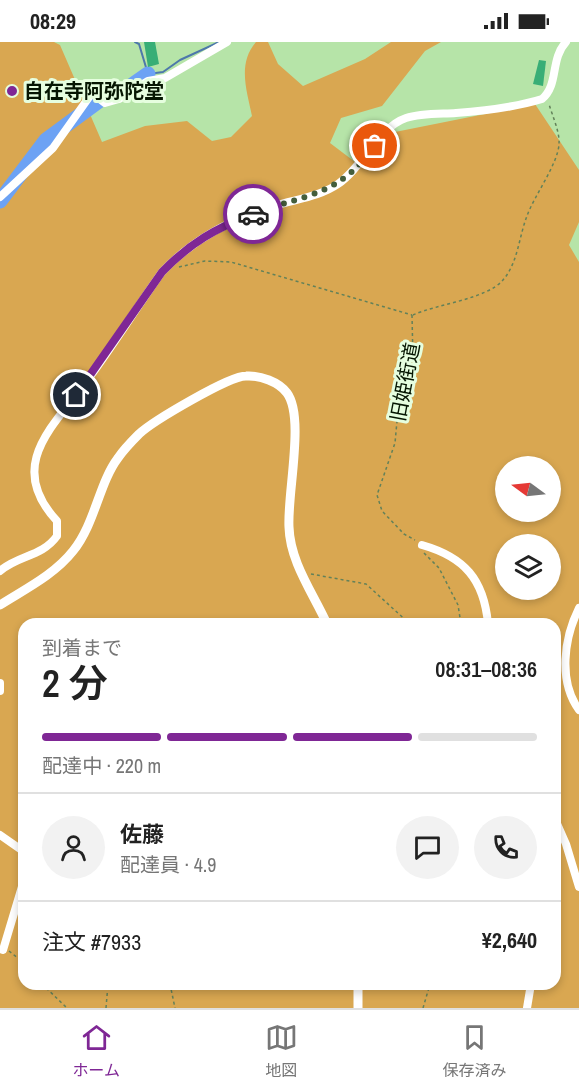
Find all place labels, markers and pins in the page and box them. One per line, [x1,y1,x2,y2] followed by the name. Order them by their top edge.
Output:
[24,77,164,104] place label: 自在寺阿弥陀堂
[5,84,19,98] marker: 自在寺阿弥陀堂
[349,120,400,171] pin
[50,369,101,420] pin

